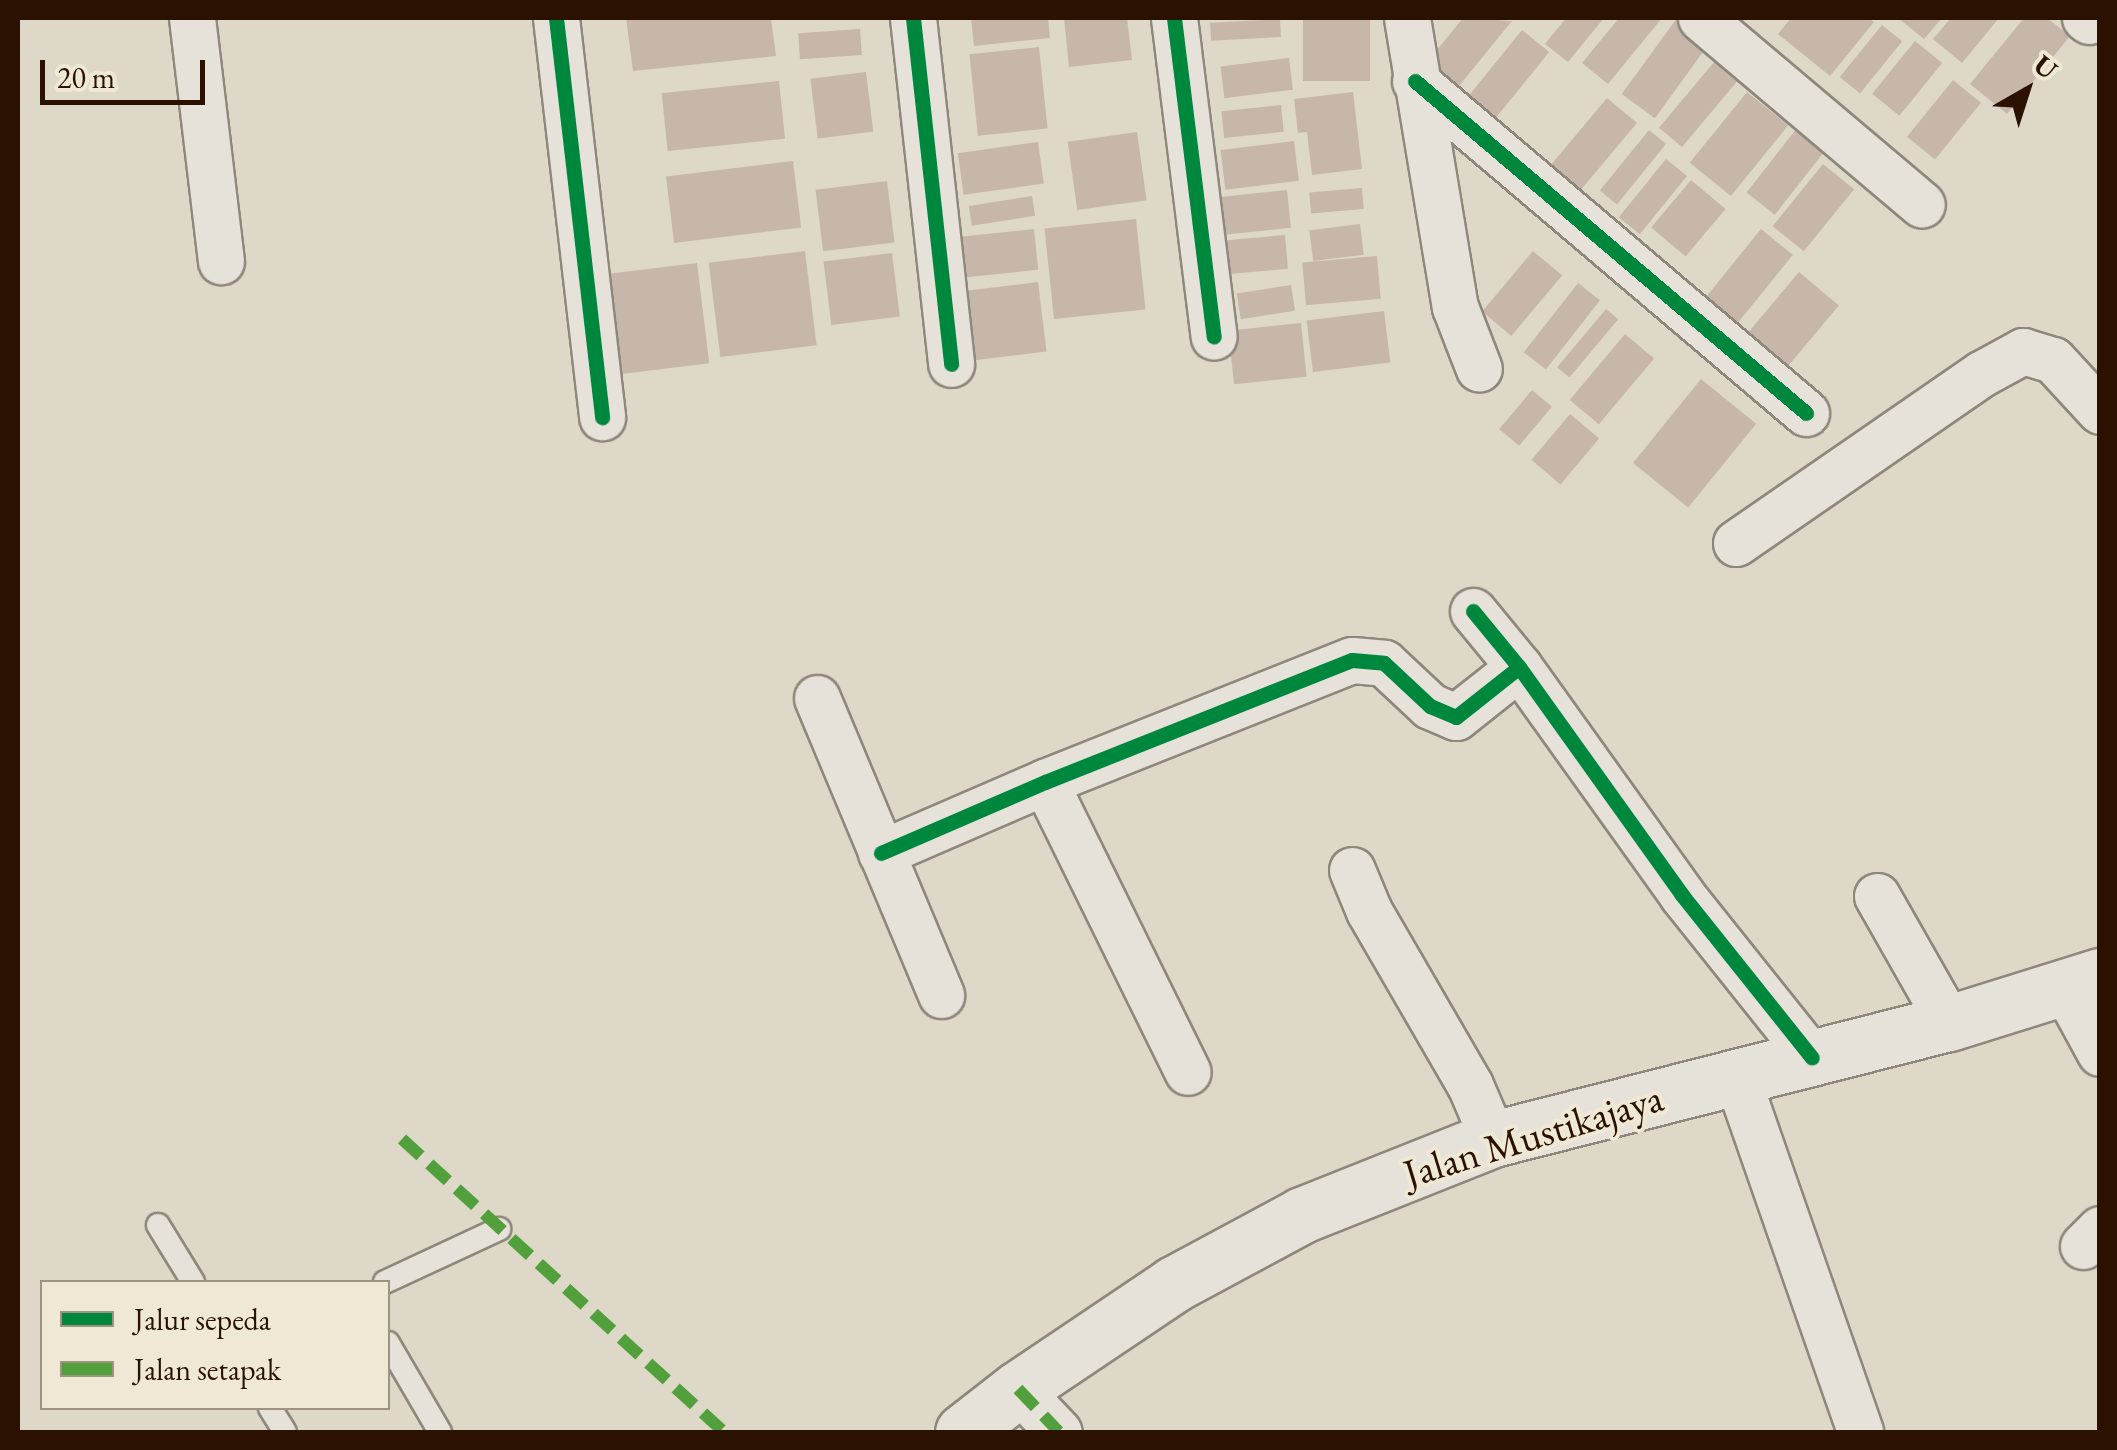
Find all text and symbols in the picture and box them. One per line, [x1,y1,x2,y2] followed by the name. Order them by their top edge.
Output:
[45,40,210,102] scale bar
[1977,40,2077,140] north arrow
[2026,46,2065,87] text: U
[57,58,115,97] text: 20 m
[1398,1073,1668,1197] street label: Jalan Mustikajaya
[40,1280,390,1410] legend
[134,1300,271,1339] text: Jalur sepeda
[134,1350,281,1389] text: Jalan setapak

